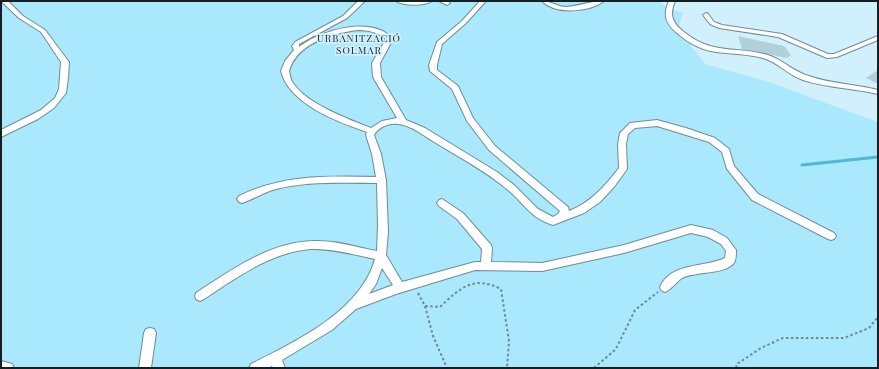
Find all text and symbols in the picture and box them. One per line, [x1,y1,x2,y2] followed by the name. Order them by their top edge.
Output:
[317,31,401,57] district label: URBANITZACIÓ SOLMAR

